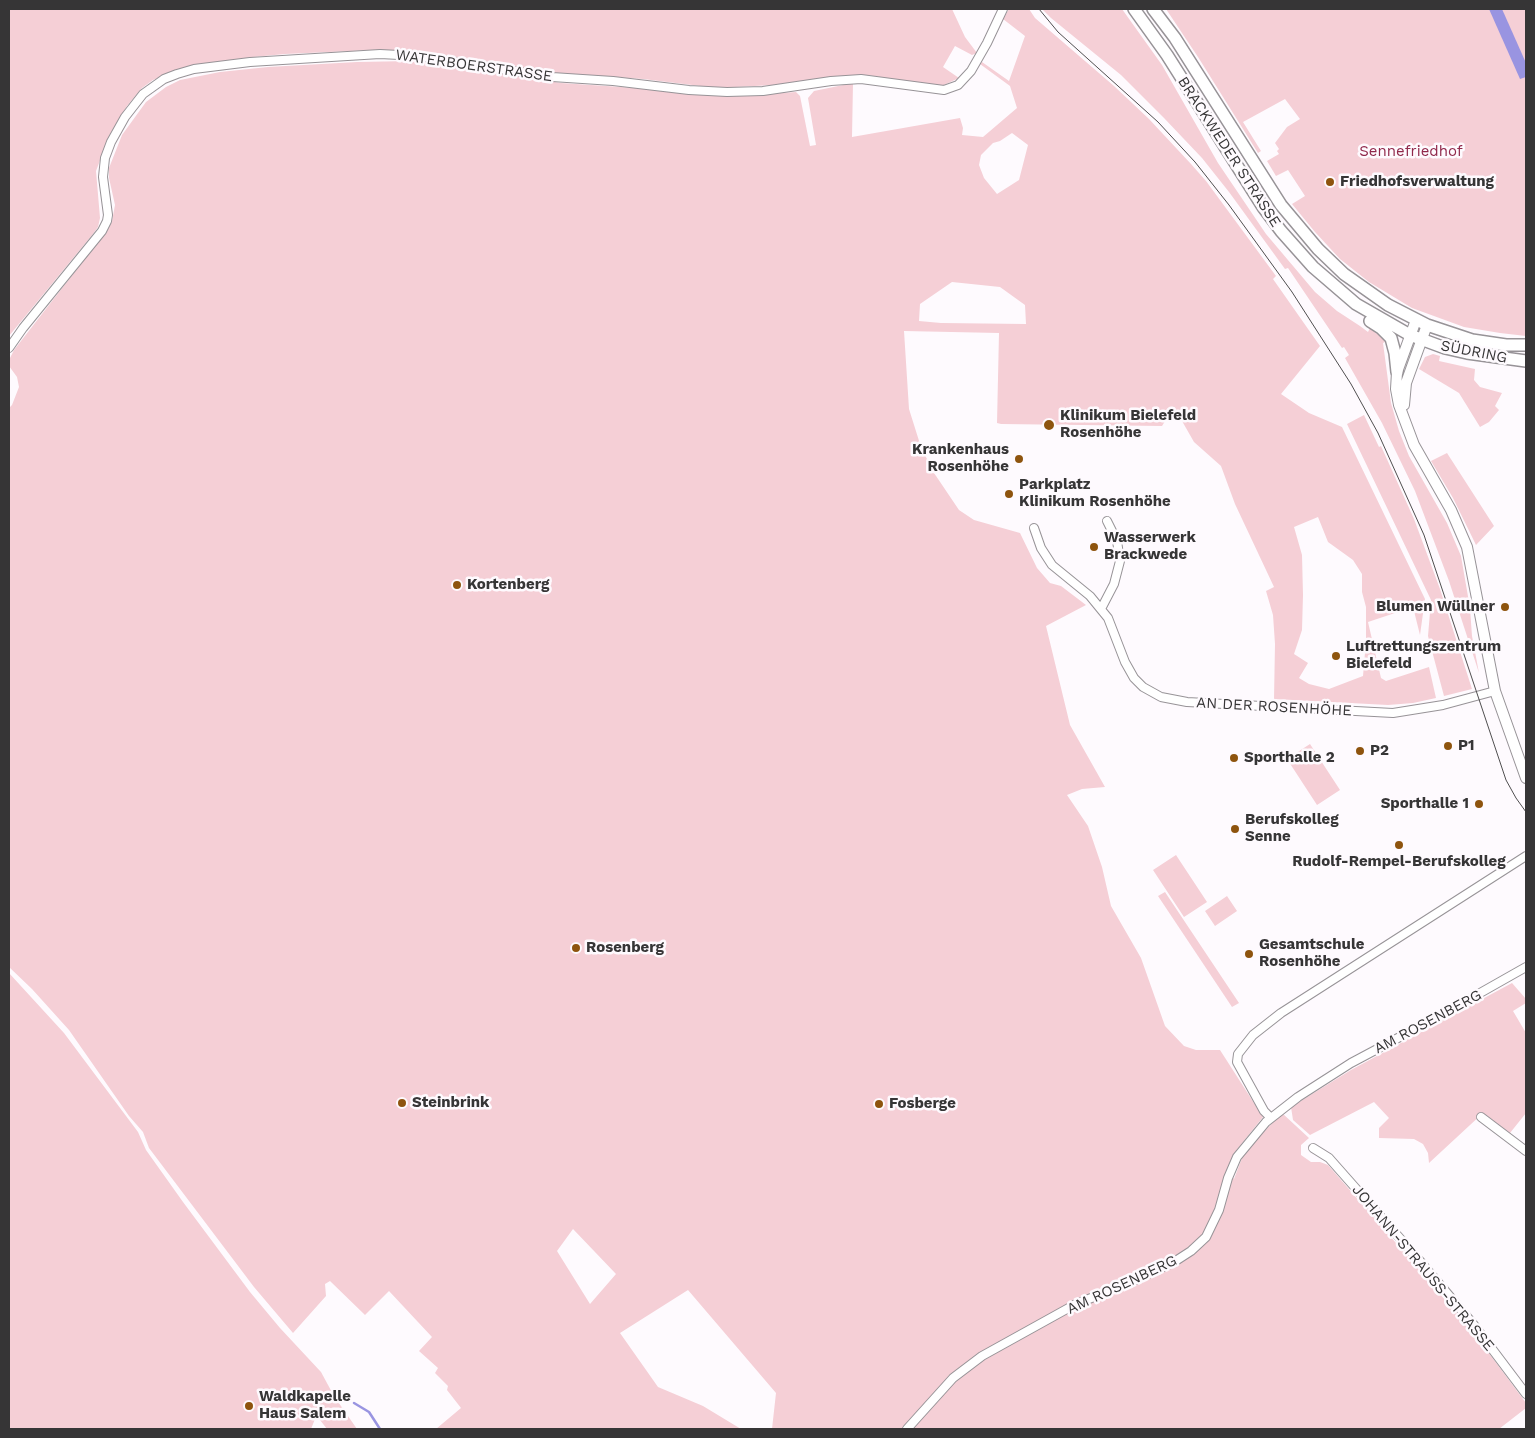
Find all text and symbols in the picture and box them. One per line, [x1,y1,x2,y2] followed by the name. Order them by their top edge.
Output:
[394,46,554,86] street label: WATERBOERSTRASSE
[1174,73,1284,231] street label: BRACKWEDER STRASSE
[1359,143,1463,161] park label: Sennefriedhof
[1340,173,1494,191] place label: Friedhofsverwaltung
[1324,176,1336,188] marker: Friedhofsverwaltung
[1439,337,1509,367] street label: SÜDRING
[1060,407,1196,442] place label: Klinikum Bielefeld Rosenhöhe
[1042,418,1056,432] marker: Klinikum Bielefeld Rosenhöhe
[912,441,1009,476] place label: Krankenhaus Rosenhöhe
[1013,453,1025,465] marker: Krankenhaus Rosenhöhe
[1019,476,1171,511] place label: Parkplatz Klinikum Rosenhöhe
[1003,488,1015,500] marker: Parkplatz Klinikum Rosenhöhe
[1104,529,1196,564] place label: Wasserwerk Brackwede
[1088,541,1100,553] marker: Wasserwerk Brackwede
[467,576,549,594] place label: Kortenberg
[451,579,463,591] marker: Kortenberg
[1376,598,1495,616] place label: Blumen Wüllner
[1499,601,1511,613] marker: Blumen Wüllner
[1346,638,1501,673] place label: Luftrettungszentrum Bielefeld
[1330,650,1342,662] marker: Luftrettungszentrum Bielefeld
[1196,694,1352,720] street label: AN DER ROSENHÖHE
[1458,737,1474,755] place label: P1
[1442,740,1454,752] marker: P1
[1370,742,1389,760] place label: P2
[1354,745,1366,757] marker: P2
[1244,749,1335,767] place label: Sporthalle 2
[1228,752,1240,764] marker: Sporthalle 2
[1381,795,1469,813] place label: Sporthalle 1
[1473,798,1485,810] marker: Sporthalle 1
[1245,811,1339,846] place label: Berufskolleg Senne
[1229,823,1241,835] marker: Berufskolleg Senne
[1393,839,1405,851] marker: Rudolf-Rempel-Berufskolleg
[1292,853,1506,871] place label: Rudolf-Rempel-Berufskolleg
[1259,936,1364,971] place label: Gesamtschule Rosenhöhe
[586,939,664,957] place label: Rosenberg
[570,942,582,954] marker: Rosenberg
[1243,948,1255,960] marker: Gesamtschule Rosenhöhe
[1371,986,1485,1058] street label: AM ROSENBERG
[412,1094,489,1112] place label: Steinbrink
[889,1095,956,1113] place label: Fosberge
[396,1097,408,1109] marker: Steinbrink
[873,1098,885,1110] marker: Fosberge
[1348,1181,1498,1355] street label: JOHANN-STRAUSS-STRASSE
[1064,1252,1180,1318] street label: AM ROSENBERG
[259,1388,351,1423] place label: Waldkapelle Haus Salem
[243,1400,255,1412] marker: Waldkapelle Haus Salem

